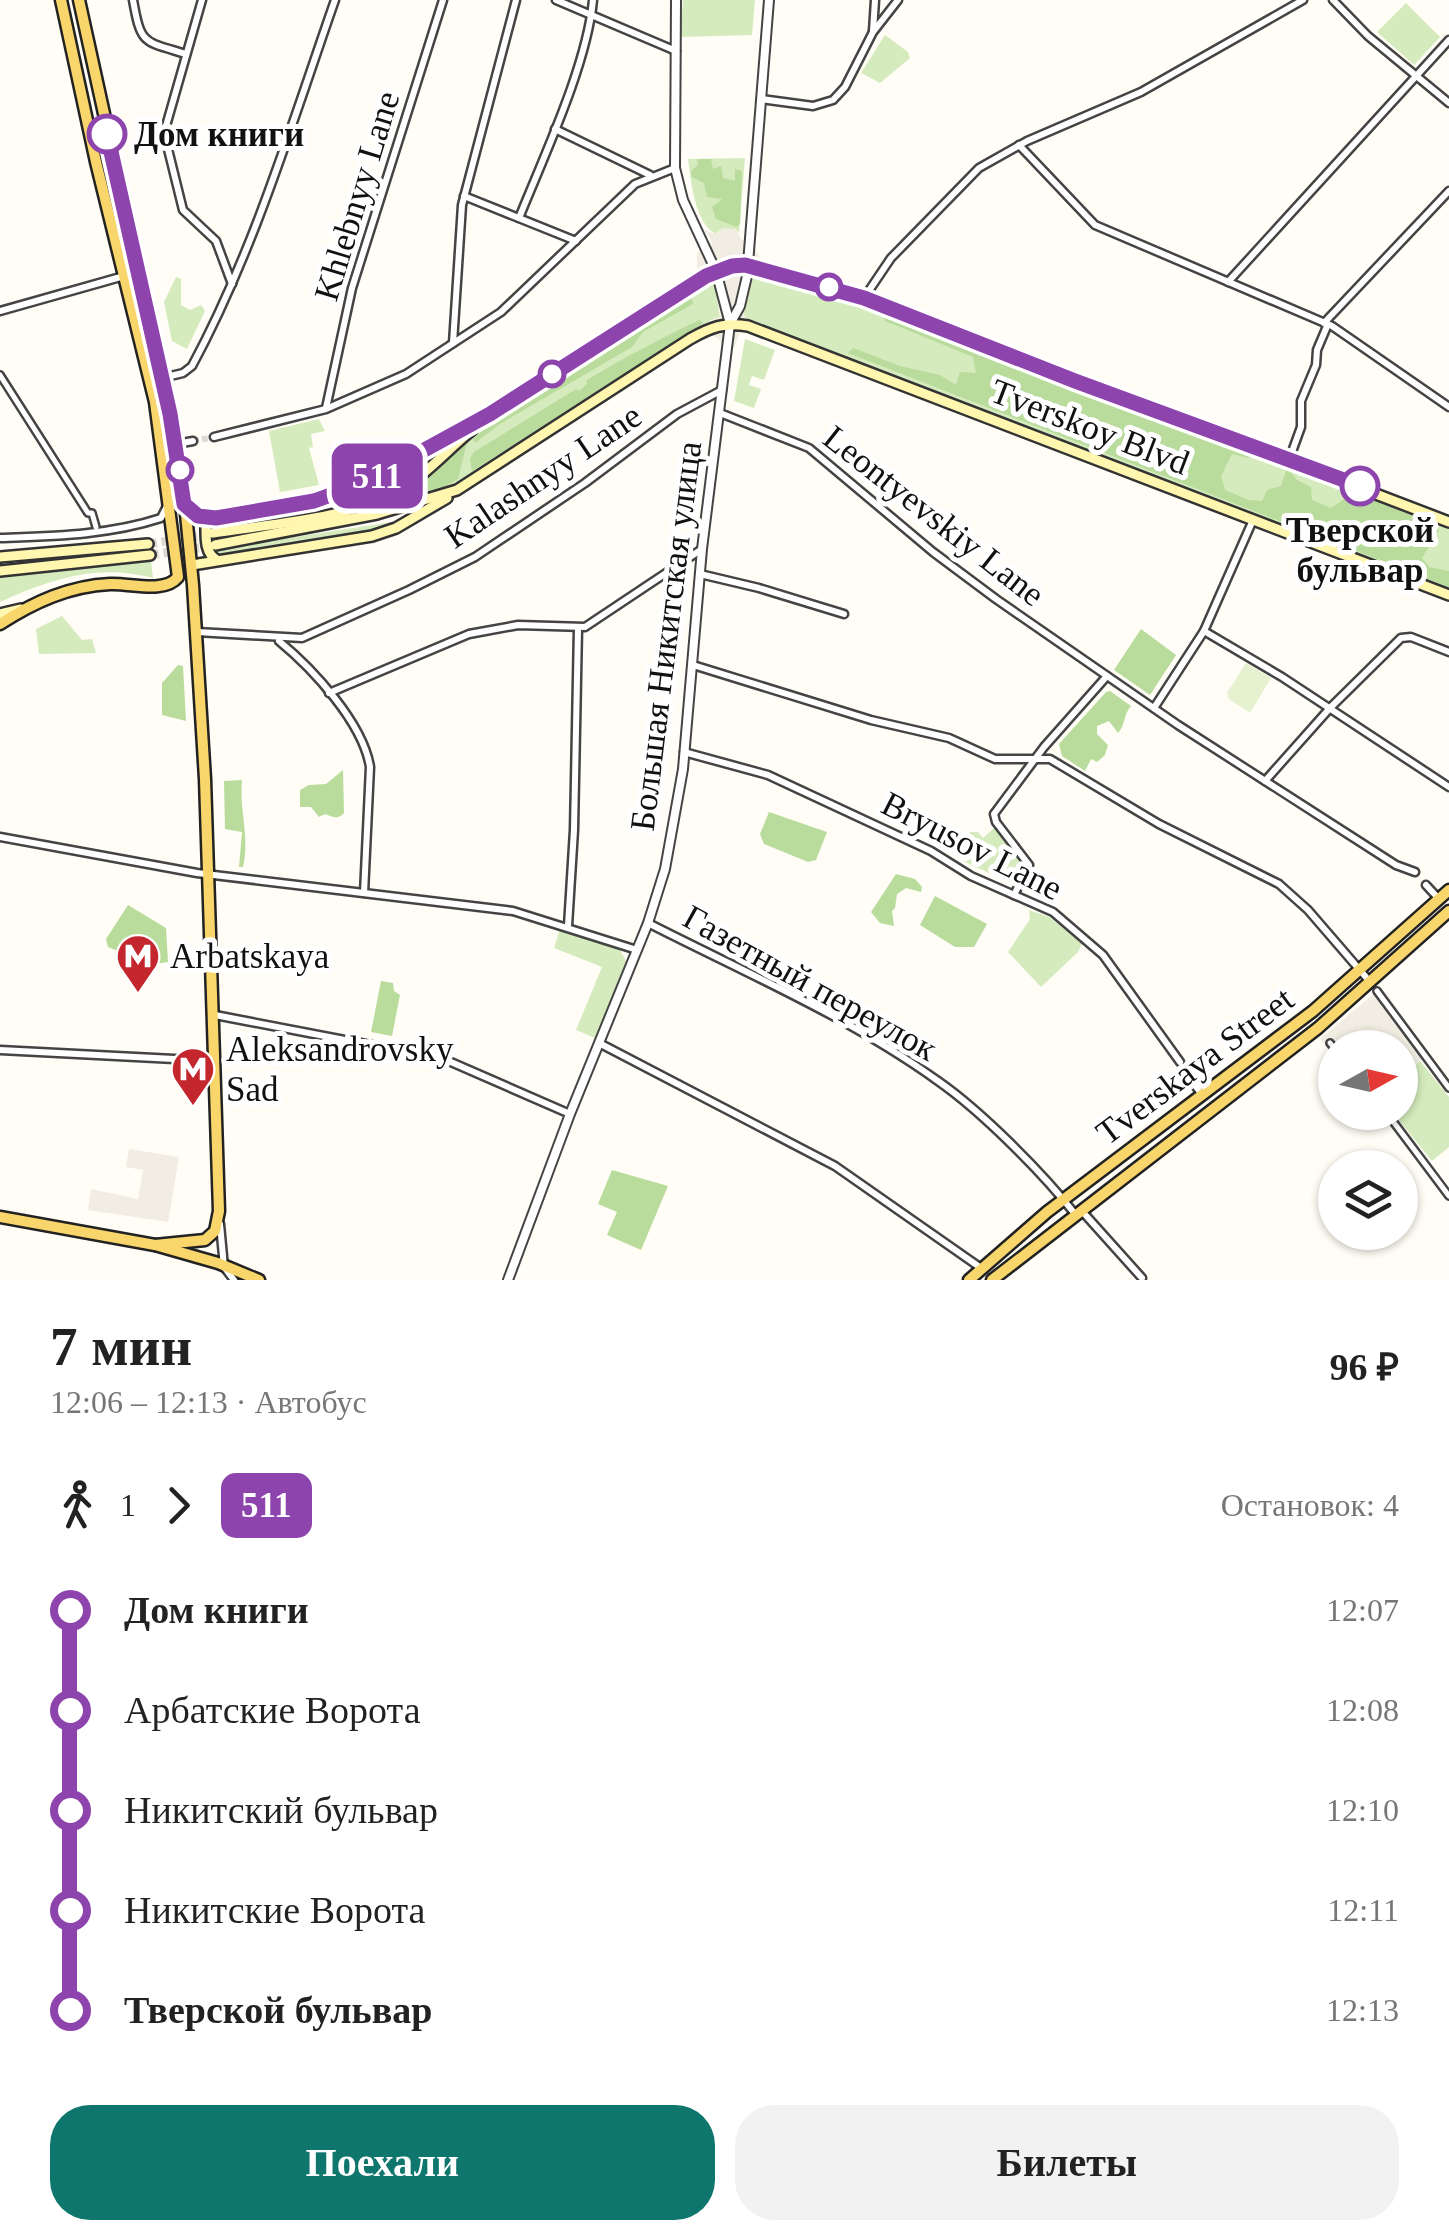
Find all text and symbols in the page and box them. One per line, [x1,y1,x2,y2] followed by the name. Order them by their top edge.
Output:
[307,87,407,305] street label: Khlebnyy Lane
[88,115,126,153] marker: Дом книги
[134,115,304,154] place label: Дом книги
[816,274,842,300] unlabelled marker
[539,361,565,387] unlabelled marker
[985,371,1195,483] street label: Tverskoy Blvd
[437,396,649,556] street label: Kalashnyy Lane
[816,418,1052,614] street label: Leontyevskiy Lane
[623,439,709,833] street label: Большая Никитская улица
[320,444,434,508] line badge: 511
[167,457,193,483] unlabelled marker
[352,457,402,496] text: 511
[1341,467,1379,505] marker: Тверской бульвар
[1286,511,1434,590] place label: Тверской бульвар
[875,784,1069,908] street label: Bryusov Lane
[677,897,944,1069] street label: Газетный переулок
[115,933,161,994] metro station icon: Arbatskaya
[170,937,330,976] place label: Arbatskaya
[1089,979,1301,1153] street label: Tverskaya Street
[226,1030,454,1109] place label: Aleksandrovsky Sad
[1318,1030,1418,1130] north arrow
[1318,1030,1418,1250] map controls
[170,1046,216,1107] metro station icon: Aleksandrovsky Sad
[1318,1150,1418,1250] button: layers
[50,1316,192,1377] text: 7 мин
[1329,1346,1399,1388] text: 96 ₽
[50,1384,367,1420] text: 12:06 – 12:13 · Автобус
[50,1478,105,1533] icon: walk
[151,1478,206,1533] icon: forward
[241,1486,292,1525] text: 511
[120,1487,136,1523] text: 1
[1221,1487,1399,1523] text: Остановок: 4
[124,1589,309,1631] text: Дом книги
[1326,1592,1399,1628] text: 12:07
[124,1689,421,1731] text: Арбатские Ворота
[1326,1692,1399,1728] text: 12:08
[124,1789,438,1831] text: Никитский бульвар
[1326,1792,1399,1828] text: 12:10
[124,1889,425,1931] text: Никитские Ворота
[1327,1892,1399,1928] text: 12:11
[124,1989,432,2031] text: Тверской бульвар
[1326,1992,1399,2028] text: 12:13
[50,2105,715,2220] button: Поехали
[735,2105,1399,2220] button: Билеты

